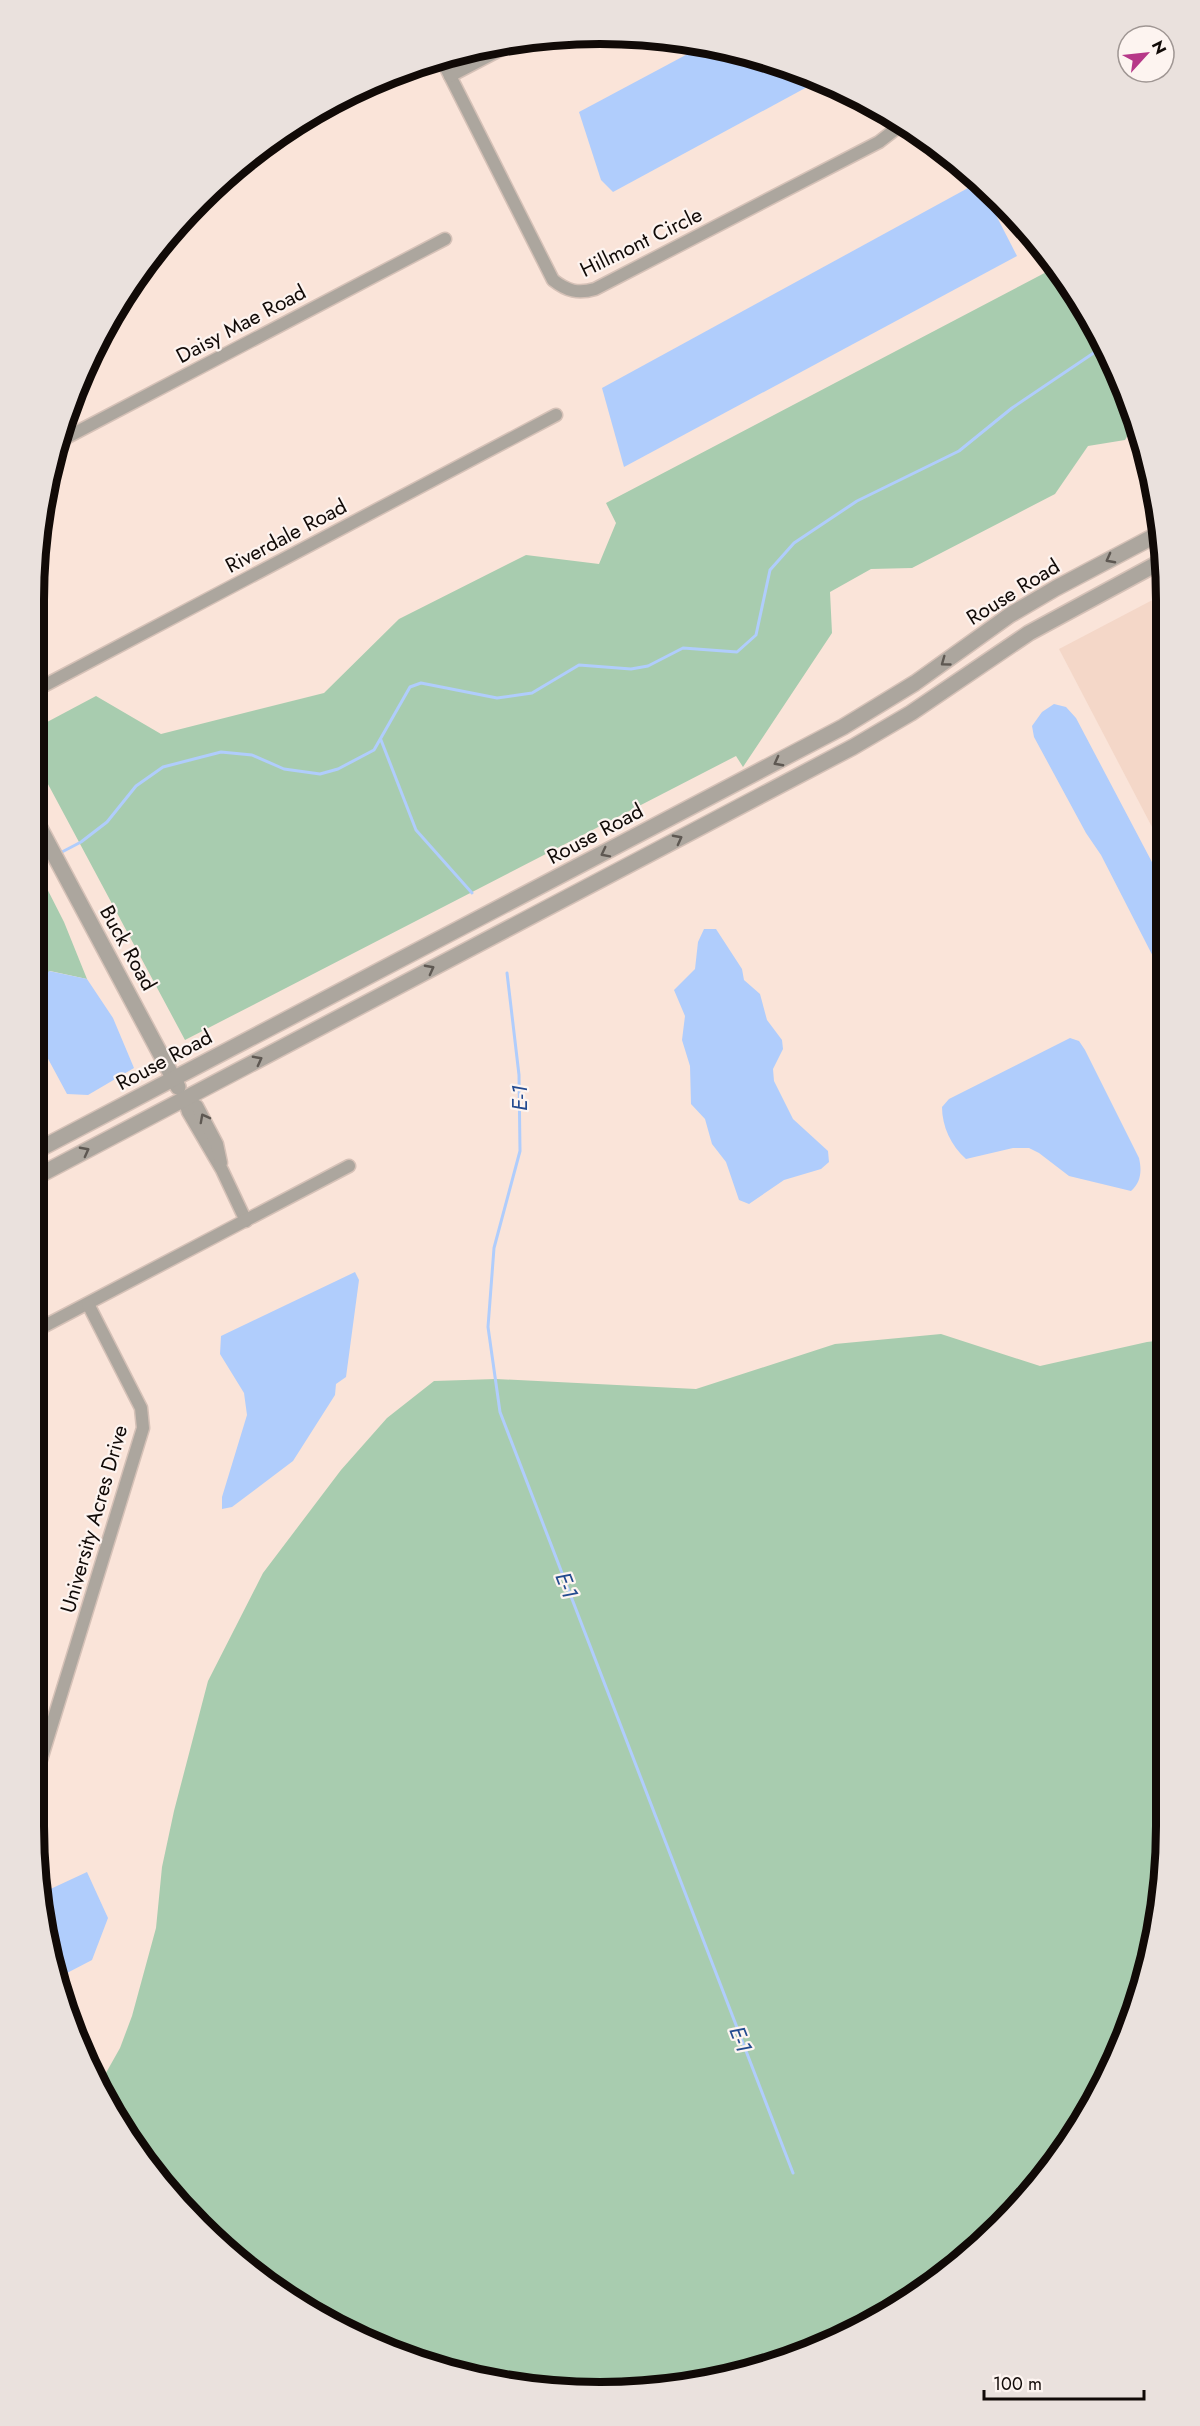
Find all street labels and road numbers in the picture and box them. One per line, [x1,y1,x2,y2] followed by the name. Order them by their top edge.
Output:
[575,199,707,285] street label: Hillmont Circle
[171,277,311,371] street label: Daisy Mae Road
[220,491,352,581] street label: Riverdale Road
[960,551,1066,633] street label: Rouse Road
[542,796,648,872] street label: Rouse Road
[92,900,164,996] street label: Buck Road
[111,1022,217,1098] street label: Rouse Road
[53,1421,135,1616] street label: University Acres Drive

